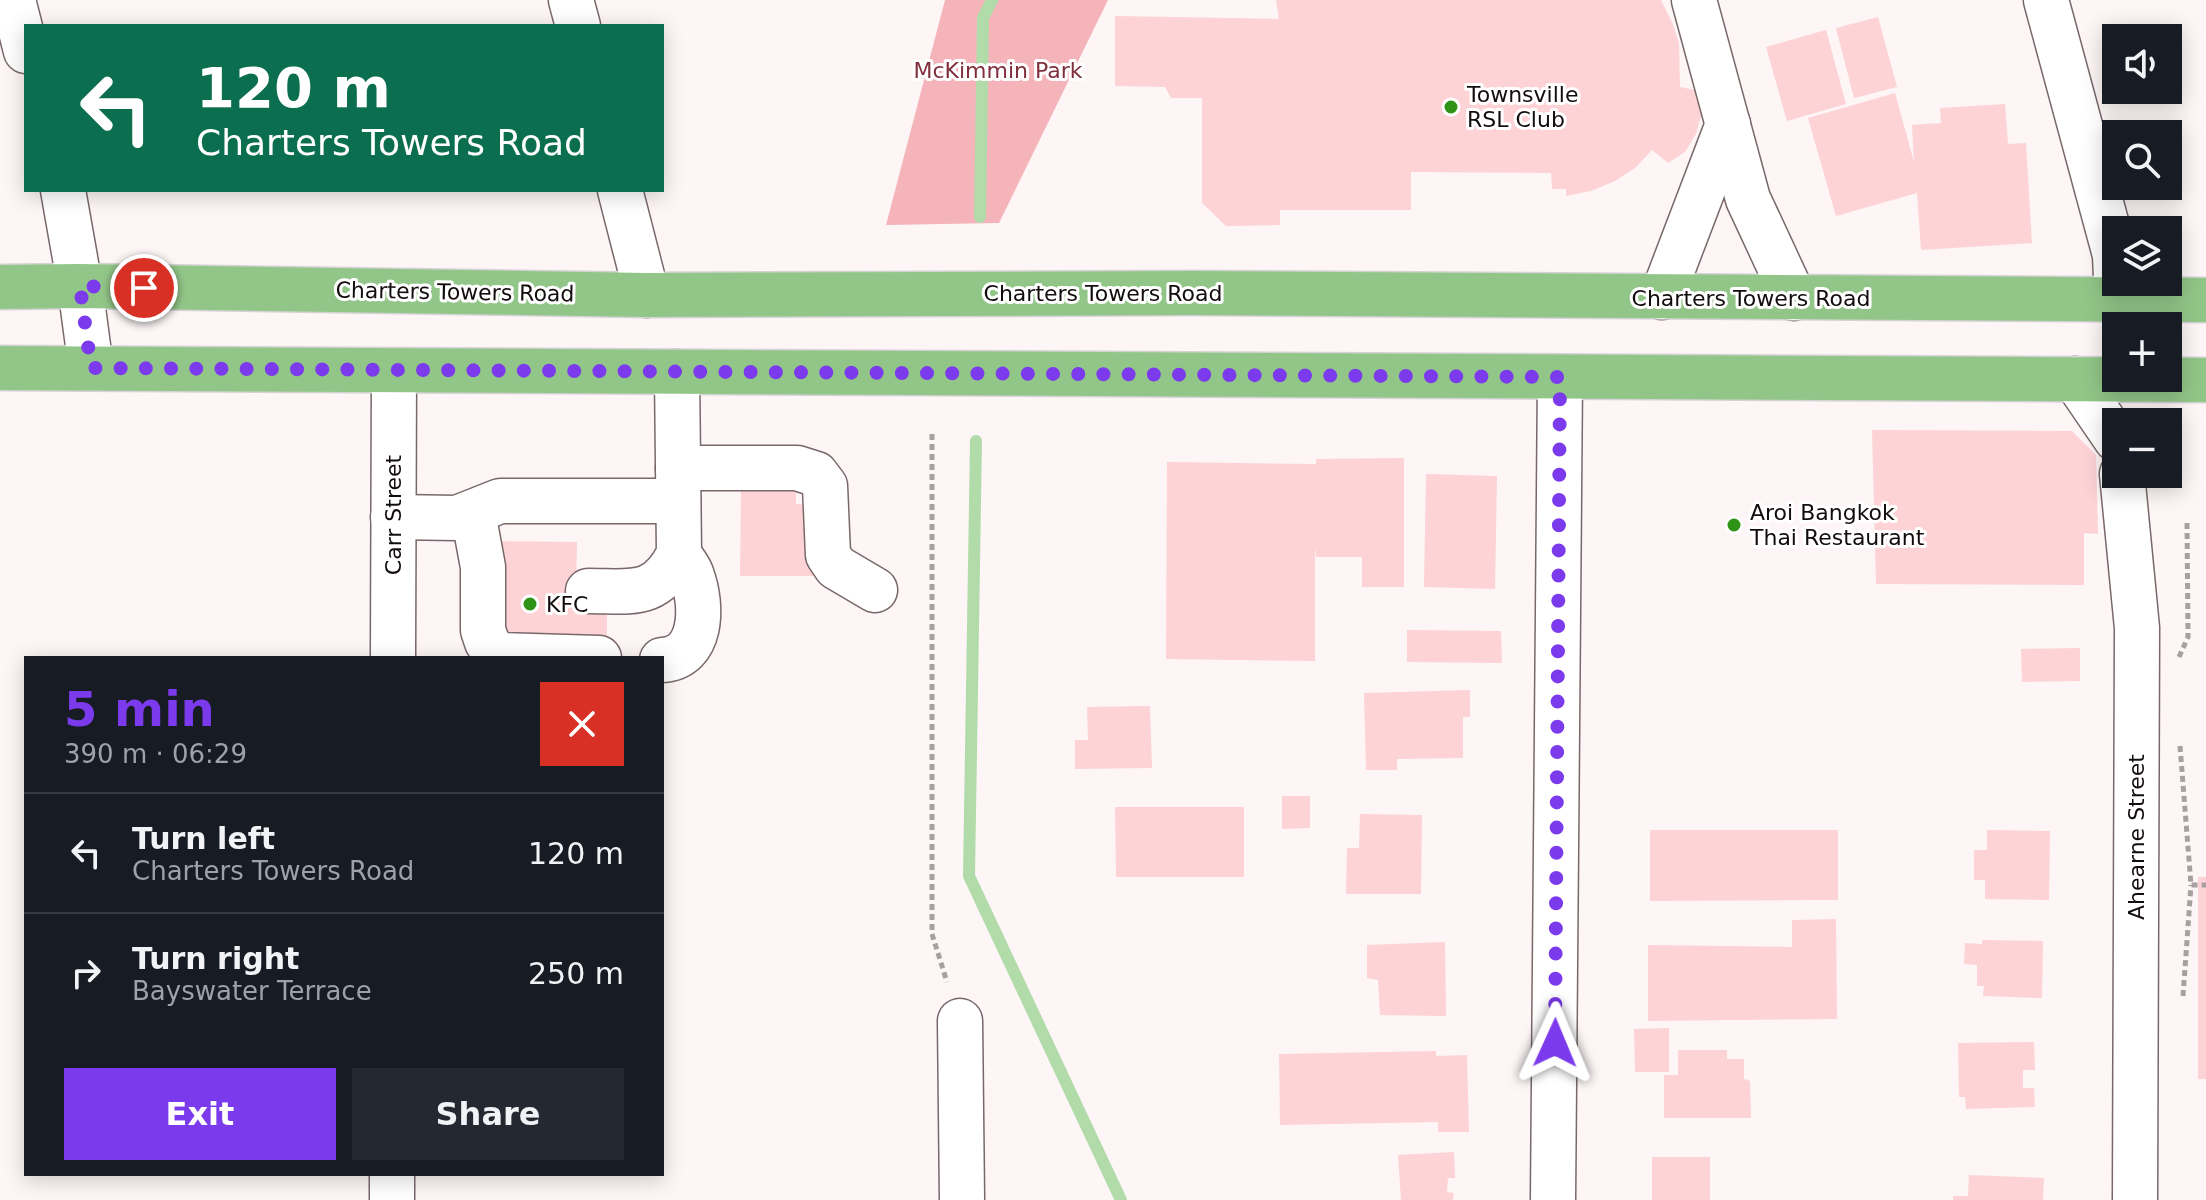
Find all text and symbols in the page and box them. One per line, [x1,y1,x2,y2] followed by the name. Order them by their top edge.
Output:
[2102,24,2182,488] map controls
[2102,24,2182,104] button: sound
[196,55,391,120] text: 120 m
[64,56,168,160] icon: left
[913,58,1083,83] park label: McKimmin Park
[1466,82,1578,132] place label: Townsville RSL Club
[1442,98,1460,116] marker: Townsville RSL Club
[2102,120,2182,200] button: search
[196,122,587,163] text: Charters Towers Road
[2102,216,2182,296] button: layers
[110,254,178,322] pin
[122,266,166,310] icon: arrive
[335,277,575,307] street label: Charters Towers Road
[984,281,1222,306] street label: Charters Towers Road
[1632,286,1870,311] street label: Charters Towers Road
[2102,312,2182,392] button: +
[2102,408,2182,488] button: −
[381,454,406,575] street label: Carr Street
[1749,500,1925,550] place label: Aroi Bangkok Thai Restaurant
[1725,516,1743,534] marker: Aroi Bangkok Thai Restaurant
[546,592,588,617] place label: KFC
[521,595,539,613] marker: KFC
[64,681,215,737] text: 5 min
[540,682,624,766] button: close
[64,739,247,769] text: 390 m · 06:29
[2124,754,2149,920] street label: Ahearne Street
[132,821,275,856] text: Turn left
[64,831,108,875] icon: left
[528,836,624,871] text: 120 m
[132,856,414,886] text: Charters Towers Road
[132,941,299,976] text: Turn right
[64,951,108,995] icon: right
[528,956,624,991] text: 250 m
[132,976,372,1006] text: Bayswater Terrace
[1513,1001,1597,1085] position arrow
[64,1068,336,1160] button: Exit
[352,1068,624,1160] button: Share

